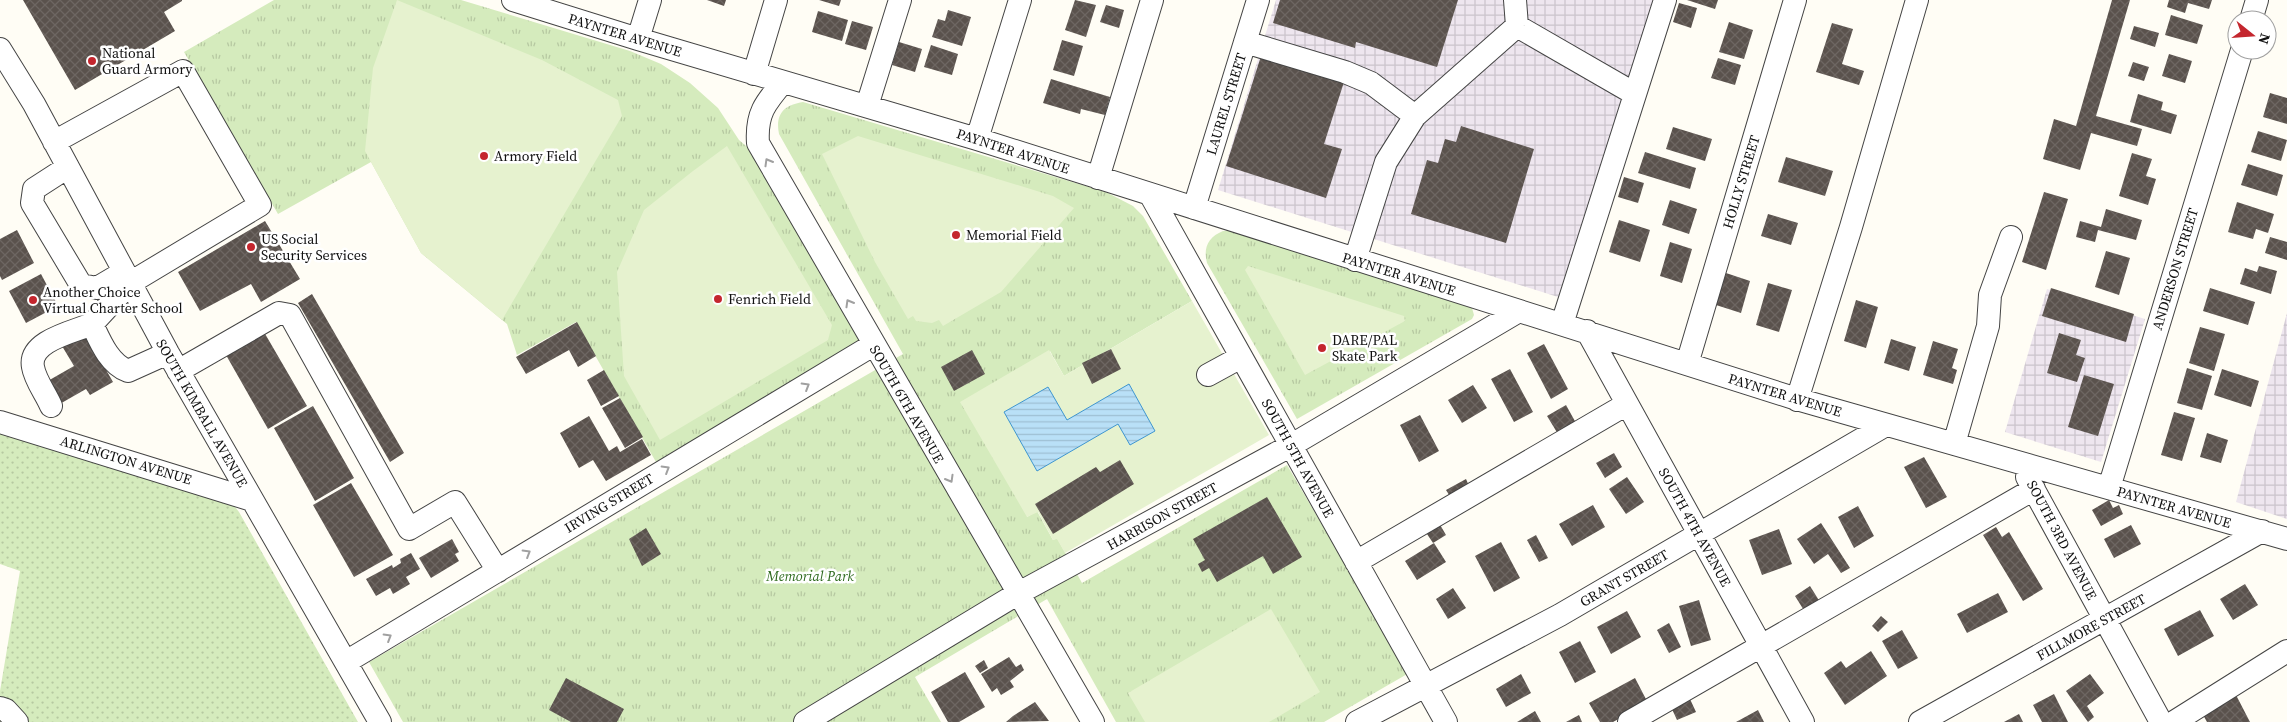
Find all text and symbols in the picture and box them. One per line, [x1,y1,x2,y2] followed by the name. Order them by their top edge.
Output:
[566,8,684,62] street label: PAYNTER AVENUE
[2227,10,2277,60] north arrow
[2253,31,2275,47] text: N
[102,43,193,79] place label: National Guard Armory
[1201,50,1251,157] street label: LAUREL STREET
[86,55,98,67] marker: National Guard Armory
[954,123,1072,179] street label: PAYNTER AVENUE
[1717,132,1765,231] street label: HOLLY STREET
[494,146,577,166] place label: Armory Field
[478,150,490,162] marker: Armory Field
[765,158,775,167] one-way arrow
[2147,205,2203,332] street label: ANDERSON STREET
[966,225,1062,245] place label: Memorial Field
[261,229,367,265] place label: US Social Security Services
[950,229,962,241] marker: Memorial Field
[245,241,257,253] marker: US Social Security Services
[1340,247,1458,301] street label: PAYNTER AVENUE
[43,282,183,318] place label: Another Choice Virtual Charter School
[728,289,811,309] place label: Fenrich Field
[712,293,724,305] marker: Fenrich Field
[27,294,39,306] marker: Another Choice Virtual Charter School
[845,299,855,308] one-way arrow
[1332,330,1398,366] place label: DARE/PAL Skate Park
[151,335,253,491] street label: SOUTH KIMBALL AVENUE
[865,341,949,467] street label: SOUTH 6TH AVENUE
[1316,342,1328,354] marker: DARE/PAL Skate Park
[1726,368,1844,422] street label: PAYNTER AVENUE
[800,382,809,392] one-way arrow
[1257,395,1339,521] street label: SOUTH 5TH AVENUE
[58,430,194,490] street label: ARLINGTON AVENUE
[1654,464,1736,590] street label: SOUTH 4TH AVENUE
[661,466,670,476] one-way arrow
[561,468,658,538] street label: IRVING STREET
[944,473,954,482] one-way arrow
[1103,477,1221,555] street label: HARRISON STREET
[2022,477,2102,603] street label: SOUTH 3RD AVENUE
[2115,481,2233,533] street label: PAYNTER AVENUE
[1576,544,1673,612] street label: GRANT STREET
[522,550,531,560] one-way arrow
[765,566,854,586] park label: Memorial Park
[2033,588,2150,665] street label: FILLMORE STREET
[382,633,391,643] one-way arrow

